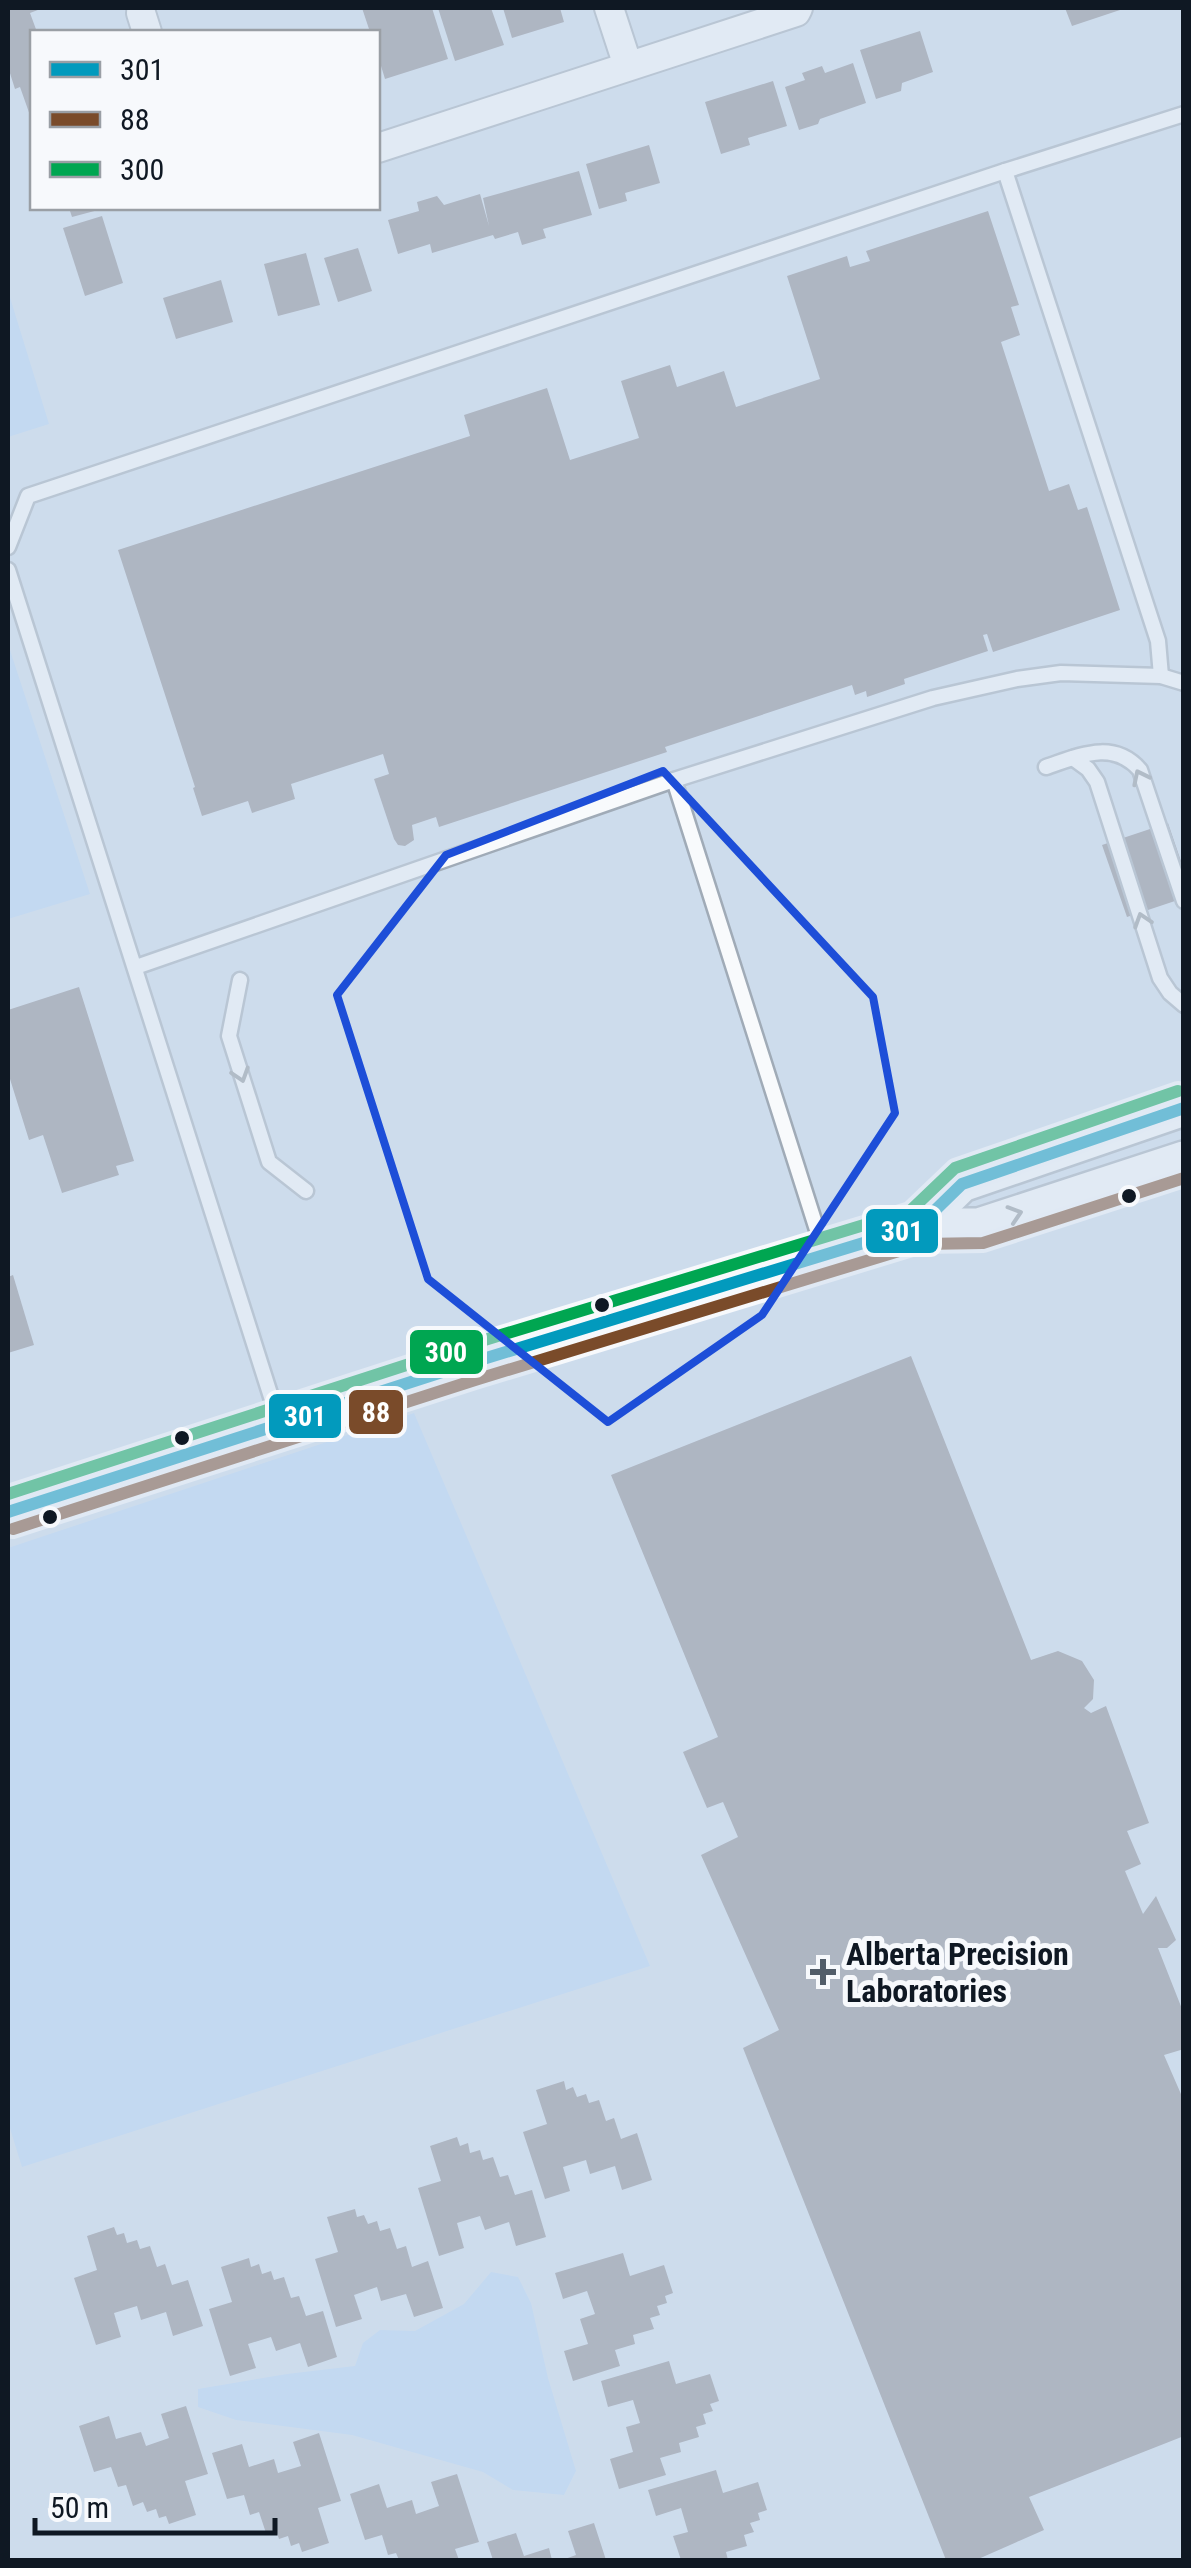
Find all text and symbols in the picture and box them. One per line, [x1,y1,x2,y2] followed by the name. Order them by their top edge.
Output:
[30,30,380,210] legend
[120,52,164,87] text: 301
[120,102,150,137] text: 88
[120,152,164,187] text: 300
[1132,769,1152,787] one-way arrow
[1133,912,1153,929] one-way arrow
[230,1066,250,1083] one-way arrow
[1119,1186,1139,1206] unlabelled marker
[1005,1206,1022,1226] one-way arrow
[864,1207,940,1255] line badge: 301
[881,1215,923,1248] text: 301
[592,1295,612,1315] unlabelled marker
[408,1328,485,1376] line badge: 300
[425,1336,467,1369] text: 300
[347,1388,405,1436] line badge: 88
[267,1392,343,1440] line badge: 301
[362,1396,390,1429] text: 88
[284,1400,326,1433] text: 301
[172,1428,192,1448] unlabelled marker
[40,1507,60,1527] unlabelled marker
[846,1935,1069,2010] place label: Alberta Precision Laboratories
[810,1959,836,1985] marker: Alberta Precision Laboratories
[35,2473,275,2535] scale bar
[50,2490,109,2525] text: 50 m

